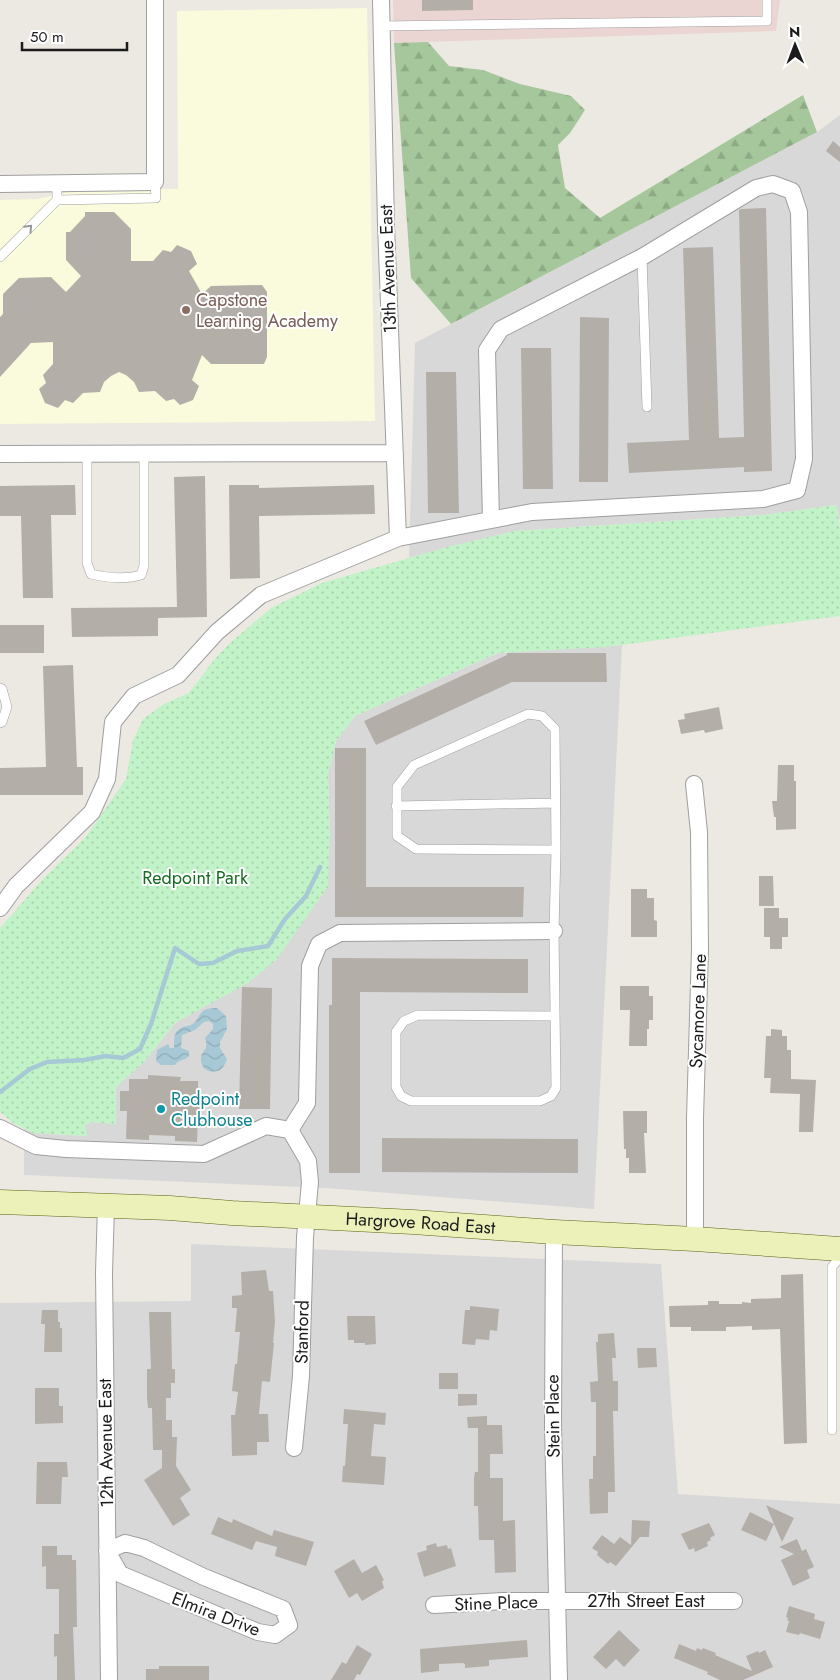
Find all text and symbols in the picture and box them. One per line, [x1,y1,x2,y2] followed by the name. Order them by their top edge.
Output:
[22,20,128,52] scale bar
[770,20,820,70] north arrow
[789,22,801,42] text: N
[30,26,64,48] text: 50 m
[373,204,403,334] street label: 13th Avenue East
[23,225,32,234] one-way arrow
[196,287,338,334] place label: Capstone Learning Academy
[180,304,192,316] marker: Capstone Learning Academy
[142,865,248,891] park label: Redpoint Park
[683,953,713,1069] street label: Sycamore Lane
[171,1086,252,1133] place label: Redpoint Clubhouse
[155,1103,167,1115] marker: Redpoint Clubhouse
[345,1206,497,1241] street label: Hargrove Road East
[288,1300,316,1364] street label: Stanford
[539,1374,567,1458] street label: Stein Place
[92,1378,120,1508] street label: 12th Avenue East
[168,1585,264,1643] street label: Elmira Drive
[587,1588,705,1614] street label: 27th Street East
[454,1589,538,1617] street label: Stine Place

